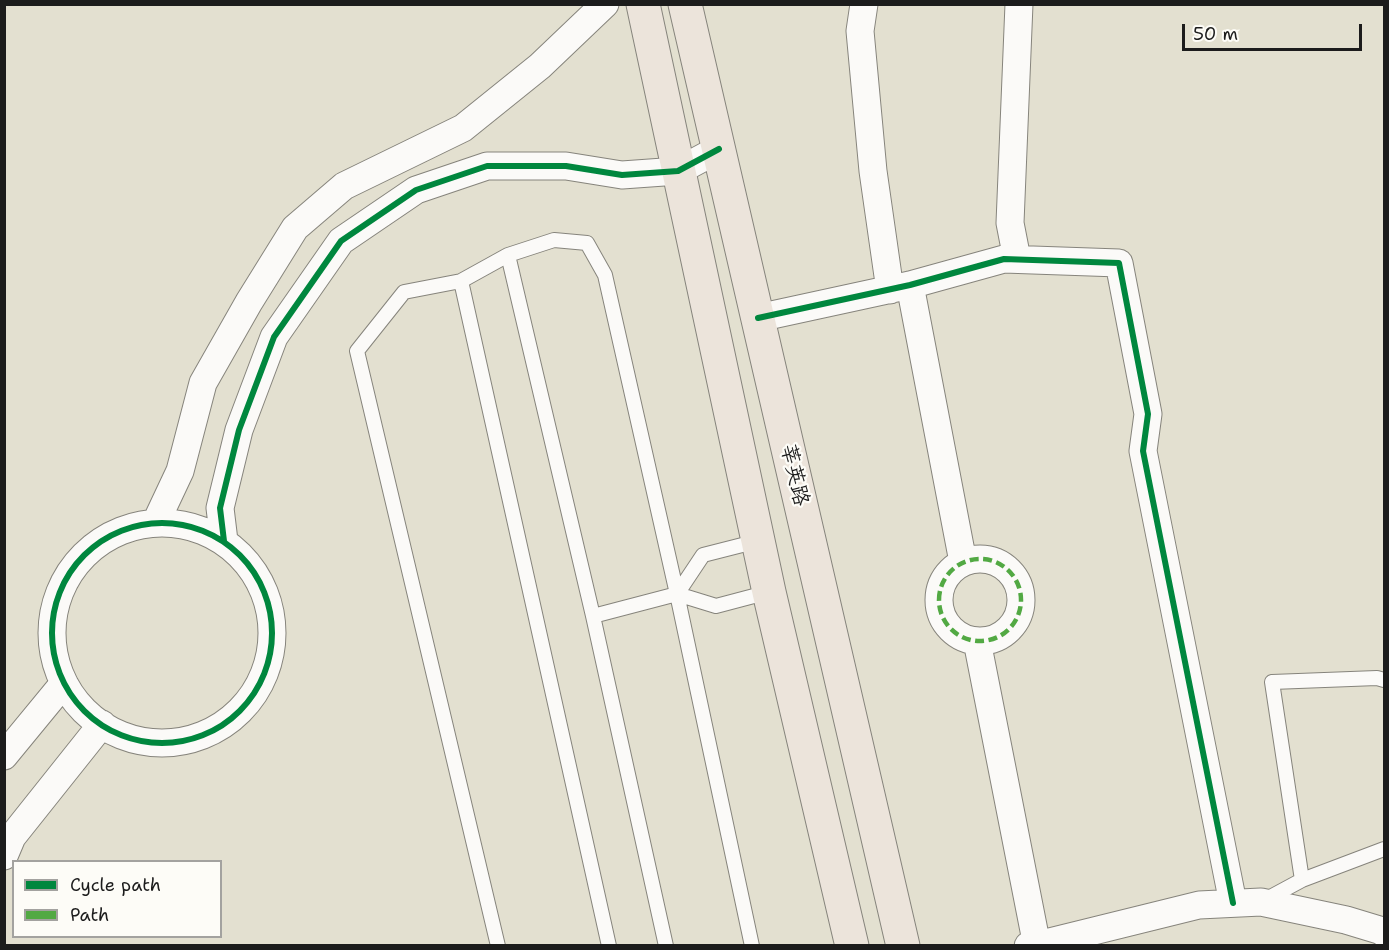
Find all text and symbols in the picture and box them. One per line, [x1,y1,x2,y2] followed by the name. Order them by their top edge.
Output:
[1185,12,1365,50] scale bar
[1193,22,1238,46] text: 50 m
[775,441,813,509] street label: 莘英路
[12,860,222,938] legend
[70,873,161,897] text: Cycle path
[70,903,109,927] text: Path

